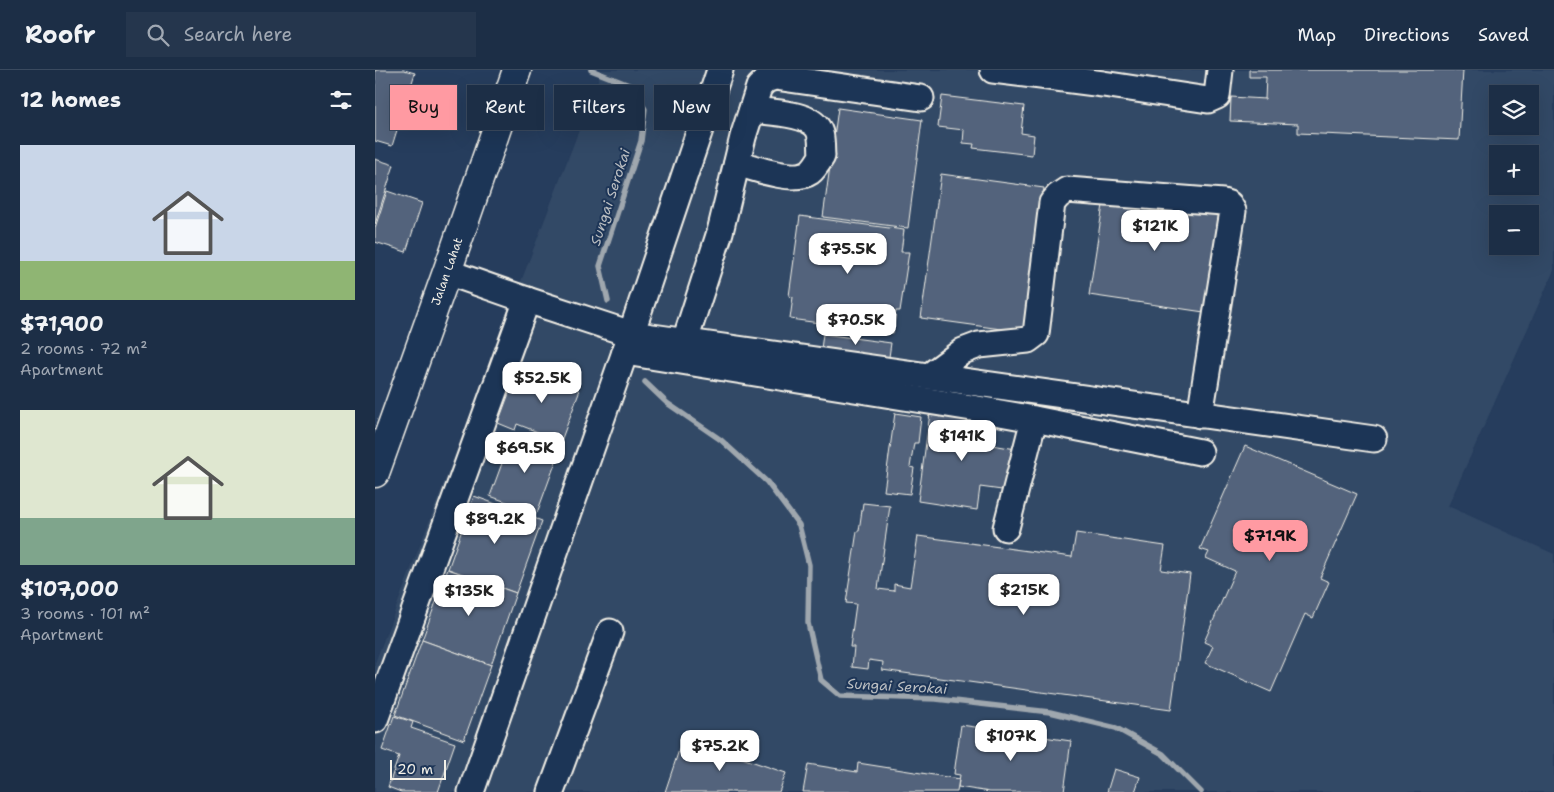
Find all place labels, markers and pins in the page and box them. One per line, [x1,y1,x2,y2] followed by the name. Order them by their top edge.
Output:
[1120,210,1190,252] pin: $121K
[807,232,889,275] pin: $75.5K
[815,304,897,346] pin: $70.5K
[501,362,583,404] pin: $52.5K
[927,420,997,462] pin: $141K
[484,432,566,474] pin: $69.5K
[454,502,536,545] pin: $89.2K
[1229,520,1311,562] pin: $71.9K
[434,574,504,617] pin: $135K
[989,574,1059,616] pin: $215K
[976,720,1046,762] pin: $107K
[679,730,761,772] pin: $75.2K

